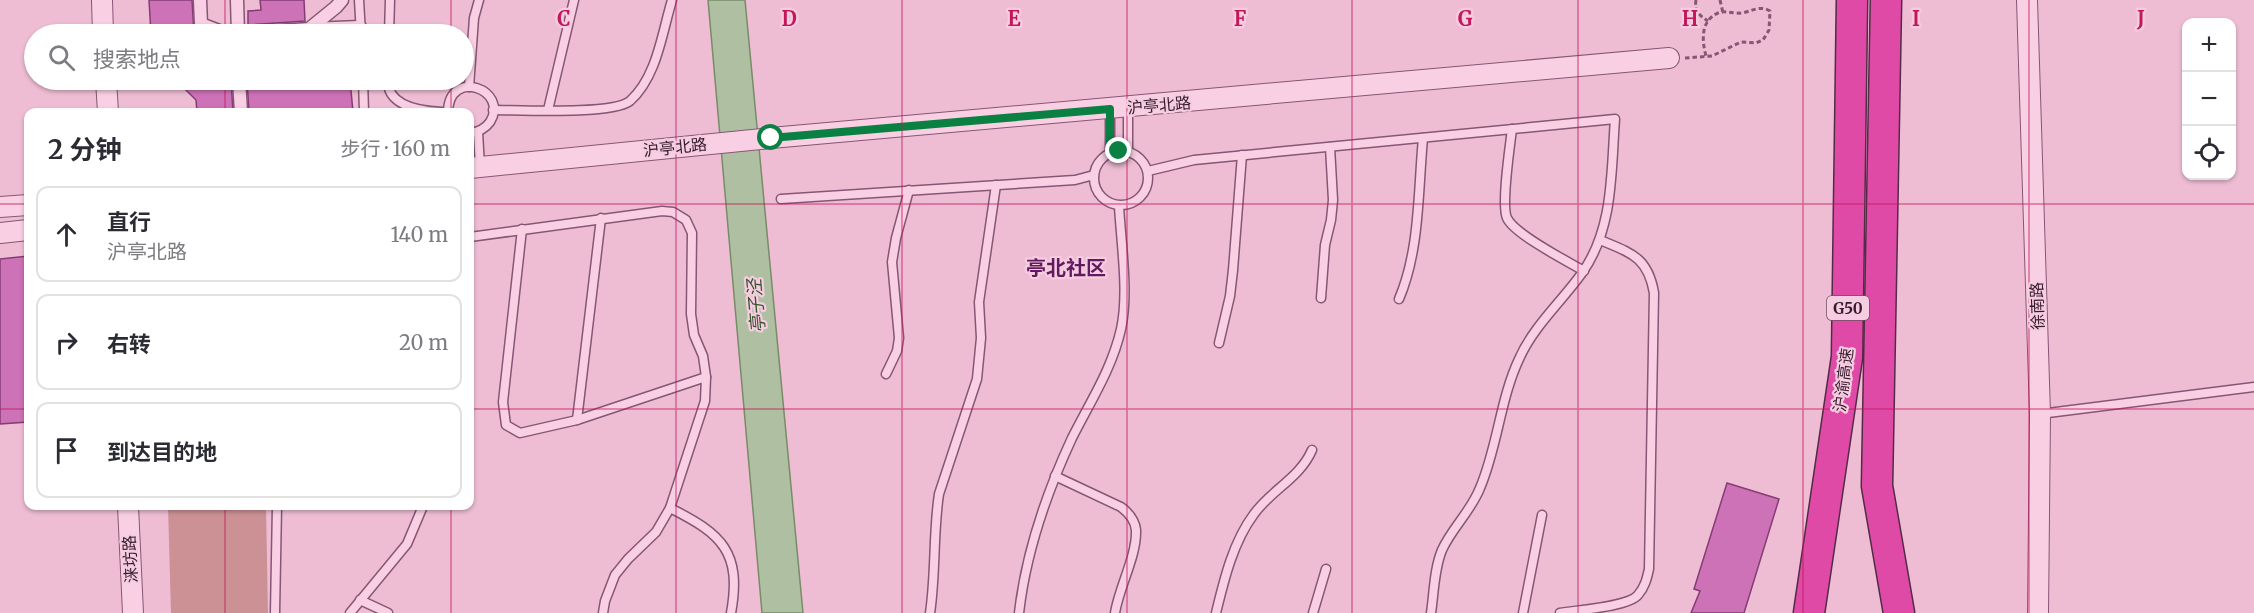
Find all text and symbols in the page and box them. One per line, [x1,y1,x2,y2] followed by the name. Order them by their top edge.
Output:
[557,6,571,31] text: C
[781,6,797,31] text: D
[1007,6,1021,31] text: E
[1234,6,1247,31] text: F
[1458,6,1473,31] text: G
[1682,6,1698,31] text: H
[1912,6,1920,31] text: I
[2136,6,2145,31] text: J
[2182,18,2236,180] map controls
[2182,18,2236,72] button: +
[24,24,474,90] search box
[45,41,78,74] icon: search
[93,45,181,73] text: 搜索地点
[2182,72,2236,126] button: −
[1126,92,1192,118] street label: 沪亭北路
[757,124,783,150] route start
[2182,126,2236,180] button: locate
[48,133,121,166] text: 2 分钟
[642,134,708,160] street label: 沪亭北路
[340,136,450,161] text: 步行 · 160 m
[1105,137,1131,163] route end
[107,208,151,236] text: 直行
[50,218,83,251] icon: ahead
[391,222,448,247] text: 140 m
[107,239,187,264] text: 沪亭北路
[1026,255,1106,280] district label: 亭北社区
[742,276,770,334] water label: 亭子泾
[2026,282,2048,330] street label: 徐南路
[1827,296,1869,320] road number: G50
[50,326,83,359] icon: right
[107,330,151,358] text: 右转
[399,330,448,355] text: 20 m
[1829,347,1857,413] street label: 沪渝高速
[50,434,83,467] icon: arrive
[107,438,217,466] text: 到达目的地
[119,535,141,583] street label: 涞坊路

